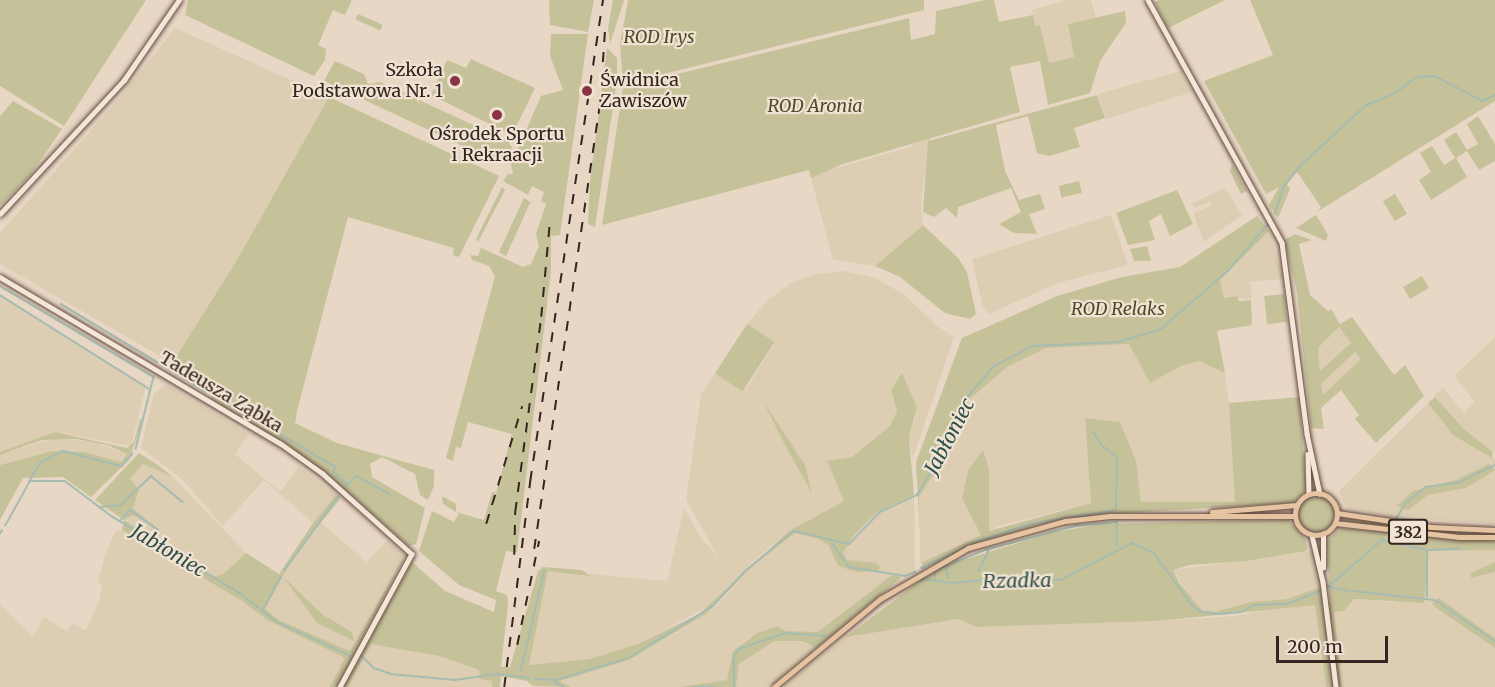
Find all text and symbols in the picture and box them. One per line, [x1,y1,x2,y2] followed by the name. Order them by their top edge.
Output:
[623,26,695,48] park label: ROD Irys
[292,60,443,103] place label: Szkoła Podstawowa Nr. 1
[600,70,687,112] place label: Świdnica Zawiszów
[448,74,462,88] marker: Szkoła Podstawowa Nr. 1
[578,82,596,100] marker: Świdnica Zawiszów
[767,95,863,117] park label: ROD Aronia
[490,108,504,122] marker: Ośrodek Sportu i Rekraacji
[429,124,565,166] place label: Ośrodek Sportu i Rekraacji
[1071,298,1165,320] park label: ROD Relaks
[156,347,286,437] street label: Tadeusza Ząbka
[919,394,979,478] water label: Jabłoniec
[127,518,211,582] water label: Jabłoniec
[1387,519,1429,545] road number: 382
[982,567,1052,593] water label: Rzadka
[1279,624,1392,662] scale bar
[1287,635,1343,658] text: 200 m

